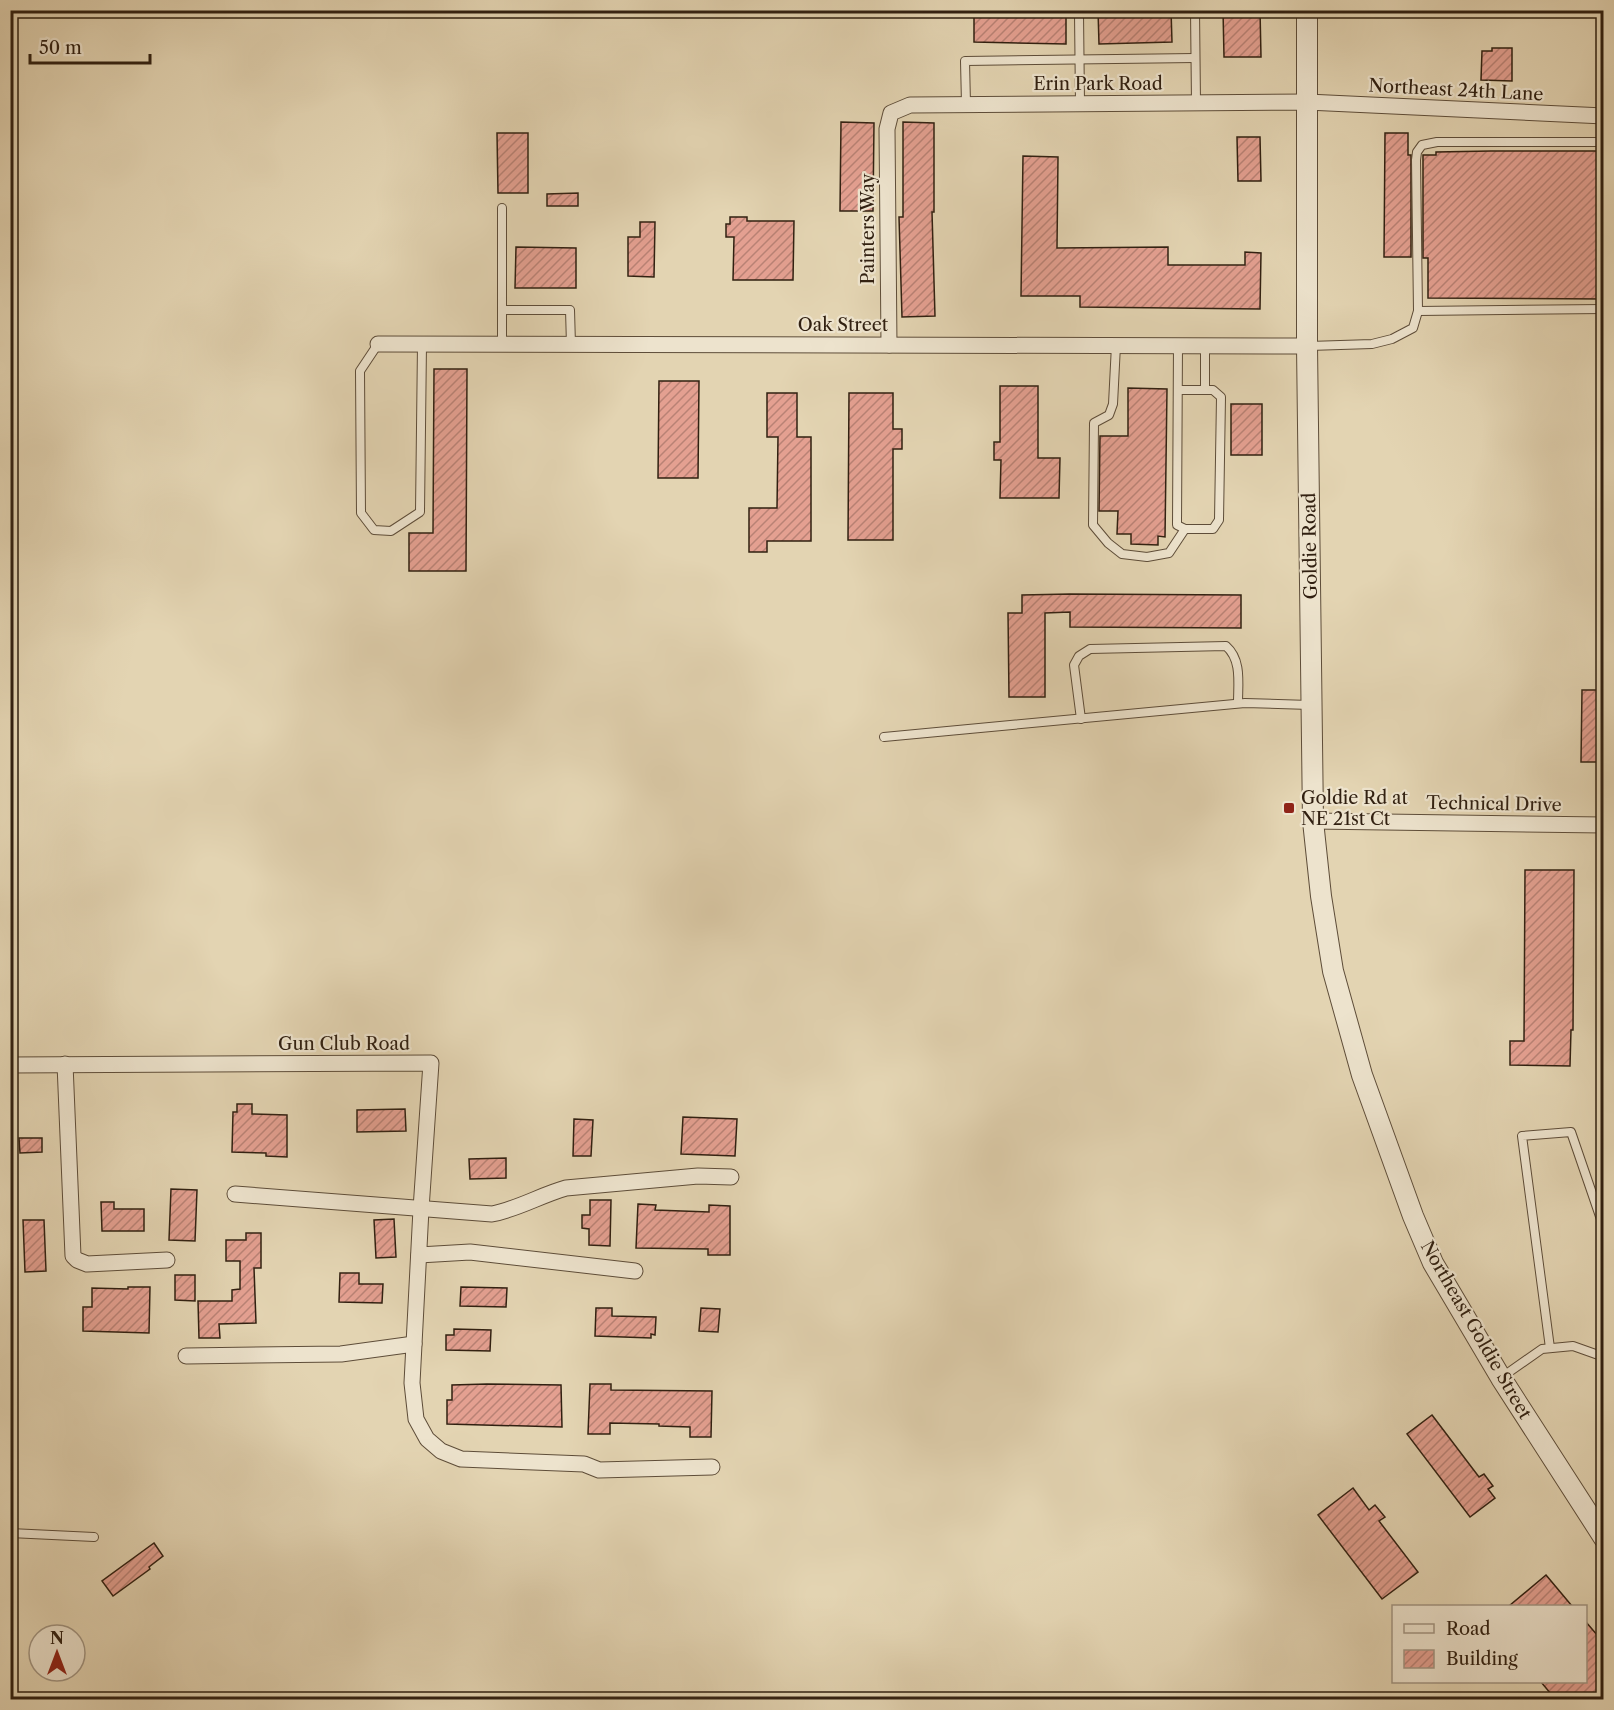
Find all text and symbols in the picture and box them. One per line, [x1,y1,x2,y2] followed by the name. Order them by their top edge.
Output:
[30,27,150,65] scale bar
[39,37,82,59] text: 50 m
[1033,73,1163,95] street label: Erin Park Road
[1368,74,1544,106] street label: Northeast 24th Lane
[857,173,879,285] street label: Painters Way
[798,314,889,336] street label: Oak Street
[1298,492,1322,600] street label: Goldie Road
[1301,787,1409,830] place label: Goldie Rd at NE 21st Ct
[1426,792,1562,816] street label: Technical Drive
[1282,801,1296,815] marker: Goldie Rd at NE 21st Ct
[278,1033,410,1055] street label: Gun Club Road
[1416,1237,1536,1424] street label: Northeast Goldie Street
[1392,1605,1587,1683] legend
[1446,1618,1491,1640] text: Road
[27,1623,87,1683] north arrow
[50,1628,64,1648] text: N
[1446,1648,1518,1670] text: Building

